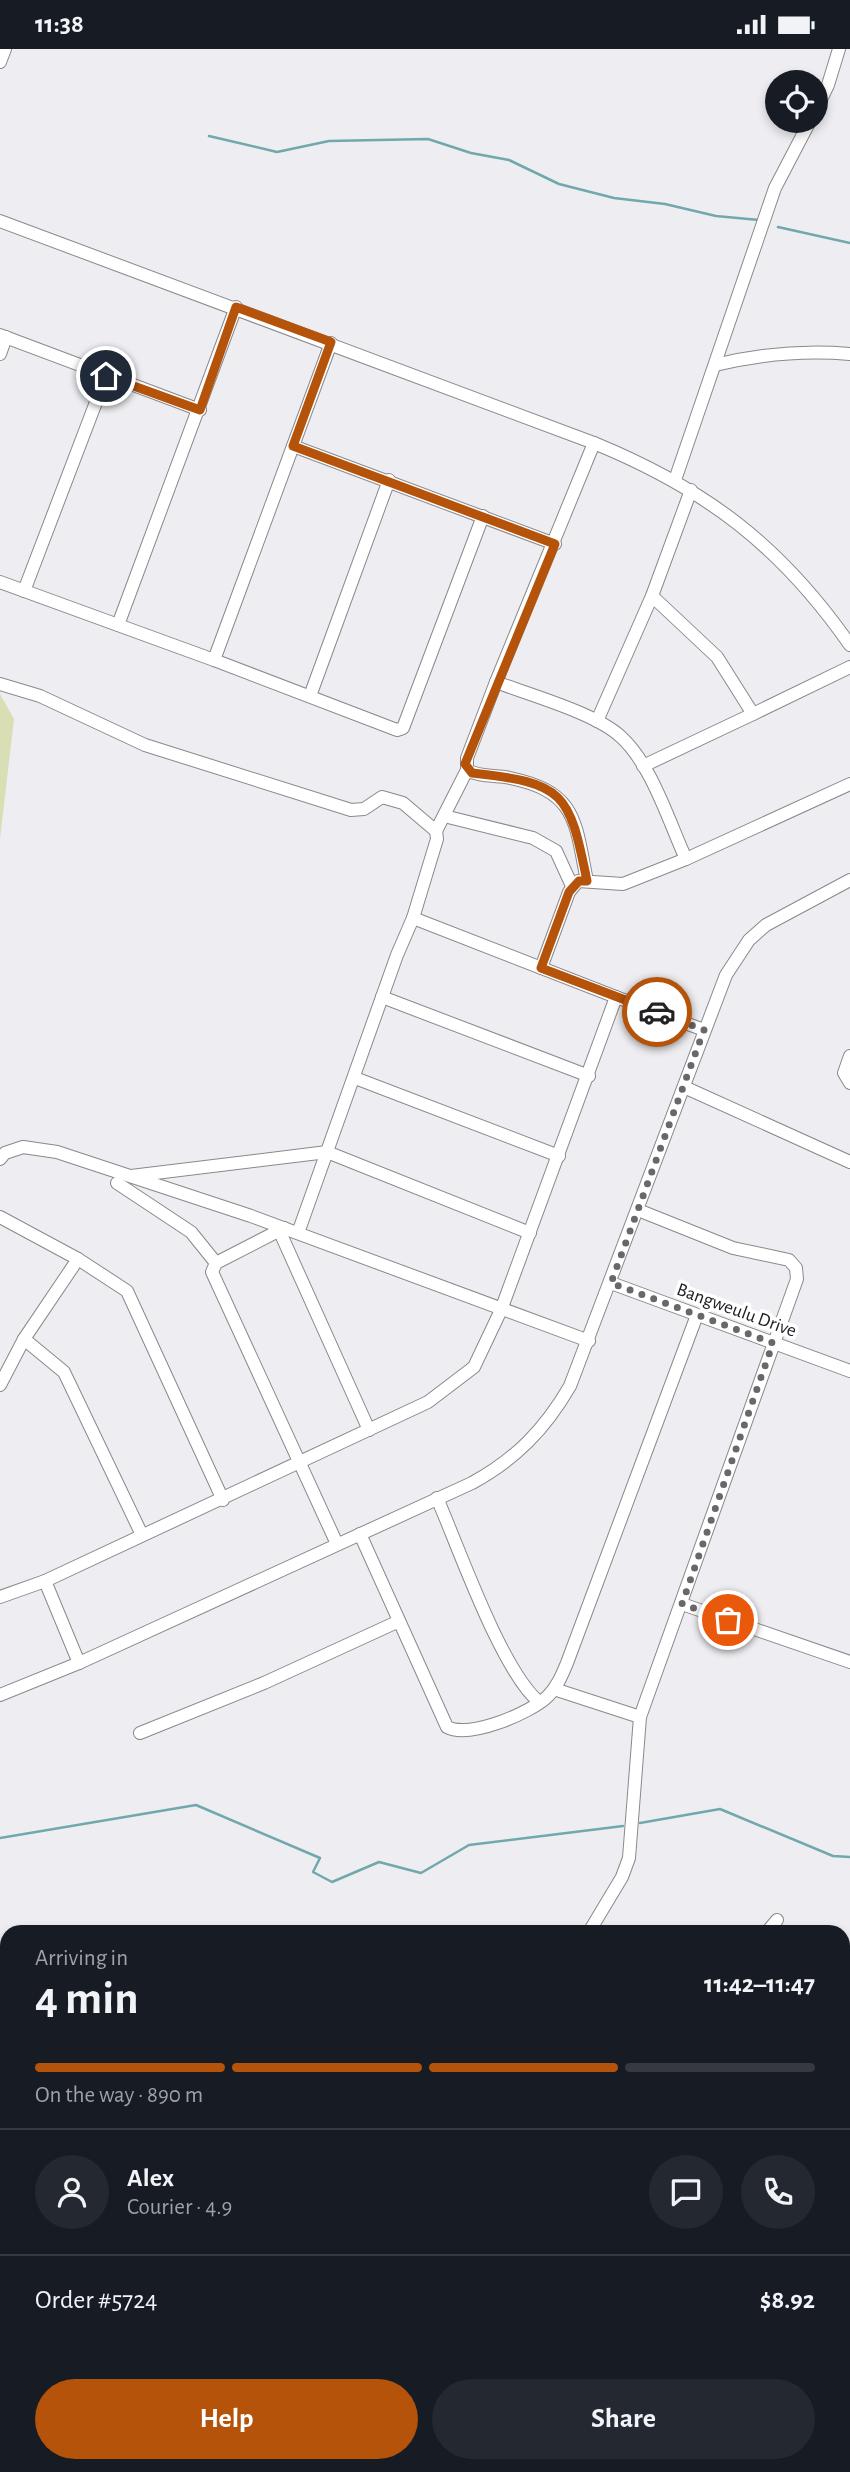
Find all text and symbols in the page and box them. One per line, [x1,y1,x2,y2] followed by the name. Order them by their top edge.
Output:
[35,11,84,37] text: 11:38
[765,70,828,133] map controls
[765,70,828,133] button: locate
[76,346,136,406] pin
[87,357,125,395] icon: home
[622,977,692,1047] courier
[638,993,676,1031] icon: car
[674,1280,799,1341] street label: Bangweulu Drive
[698,1590,758,1650] pin
[709,1601,747,1639] icon: bag
[35,1947,128,1970] text: Arriving in
[704,1971,815,1997] text: 11:42–11:47
[35,1976,139,2022] text: 4 min
[35,2084,203,2107] text: On the way · 890 m
[35,2155,109,2229] button: person
[649,2155,723,2229] button: chat
[741,2155,815,2229] button: phone
[127,2165,174,2191] text: Alex
[127,2196,232,2219] text: Courier · 4.9
[35,2287,158,2313] text: Order #5724
[760,2287,815,2313] text: $8.92
[35,2379,418,2459] button: Help
[432,2379,815,2459] button: Share

